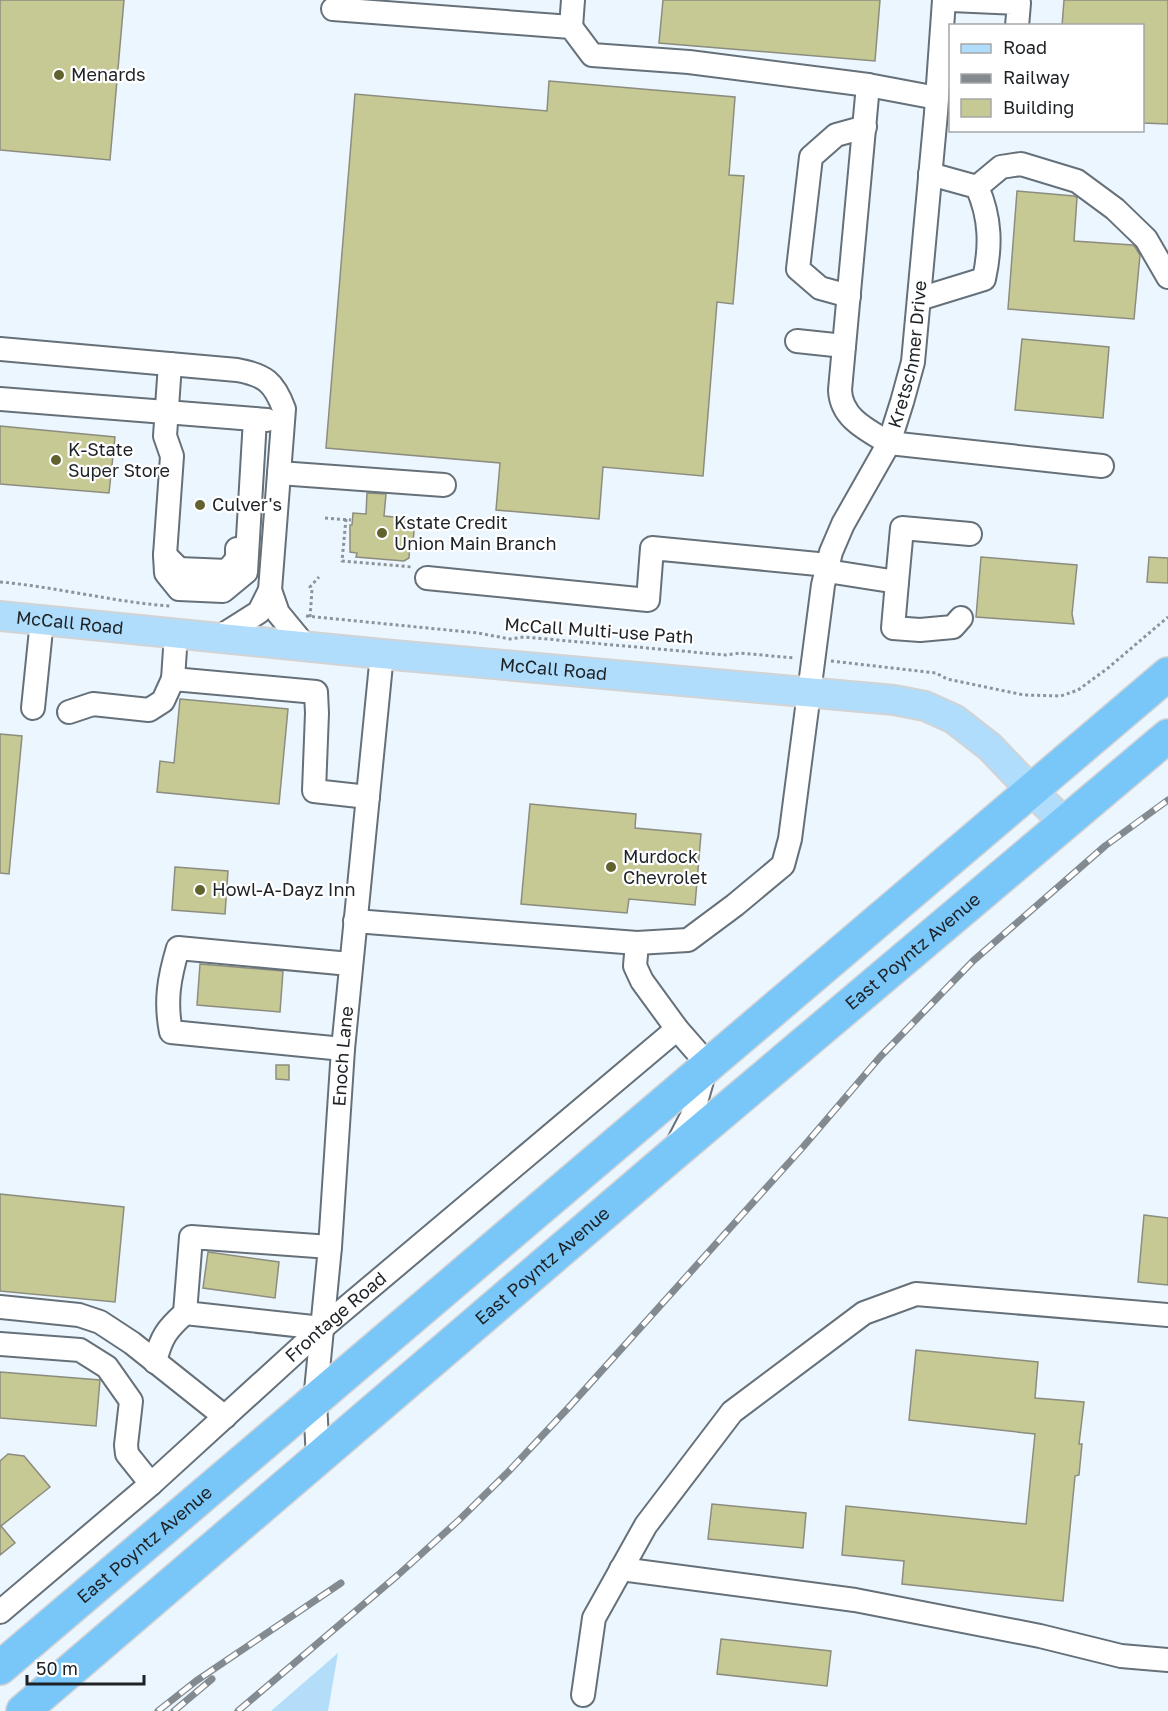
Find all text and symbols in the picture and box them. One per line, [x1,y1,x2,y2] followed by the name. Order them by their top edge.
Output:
[949,24,1144,132] legend
[1003,36,1047,58] text: Road
[71,63,146,85] place label: Menards
[1003,66,1070,88] text: Railway
[52,68,66,82] marker: Menards
[1003,96,1074,118] text: Building
[883,279,930,430] street label: Kretschmer Drive
[68,438,170,481] place label: K-State Super Store
[49,453,63,467] marker: K-State Super Store
[212,493,282,515] place label: Culver's
[193,498,207,512] marker: Culver's
[394,511,556,554] place label: Kstate Credit Union Main Branch
[375,526,389,540] marker: Kstate Credit Union Main Branch
[15,606,125,638] street label: McCall Road
[504,612,694,648] street label: McCall Multi-use Path
[499,653,608,684] street label: McCall Road
[623,845,707,888] place label: Murdock Chevrolet
[604,860,618,874] marker: Murdock Chevrolet
[212,878,356,900] place label: Howl-A-Dayz Inn
[193,883,207,897] marker: Howl-A-Dayz Inn
[840,887,984,1014] street label: East Poyntz Avenue
[327,1005,357,1107] street label: Enoch Lane
[470,1202,614,1329] street label: East Poyntz Avenue
[280,1267,390,1366] street label: Frontage Road
[72,1481,216,1608] street label: East Poyntz Avenue
[27,1648,144,1686] scale bar
[36,1657,78,1679] text: 50 m

